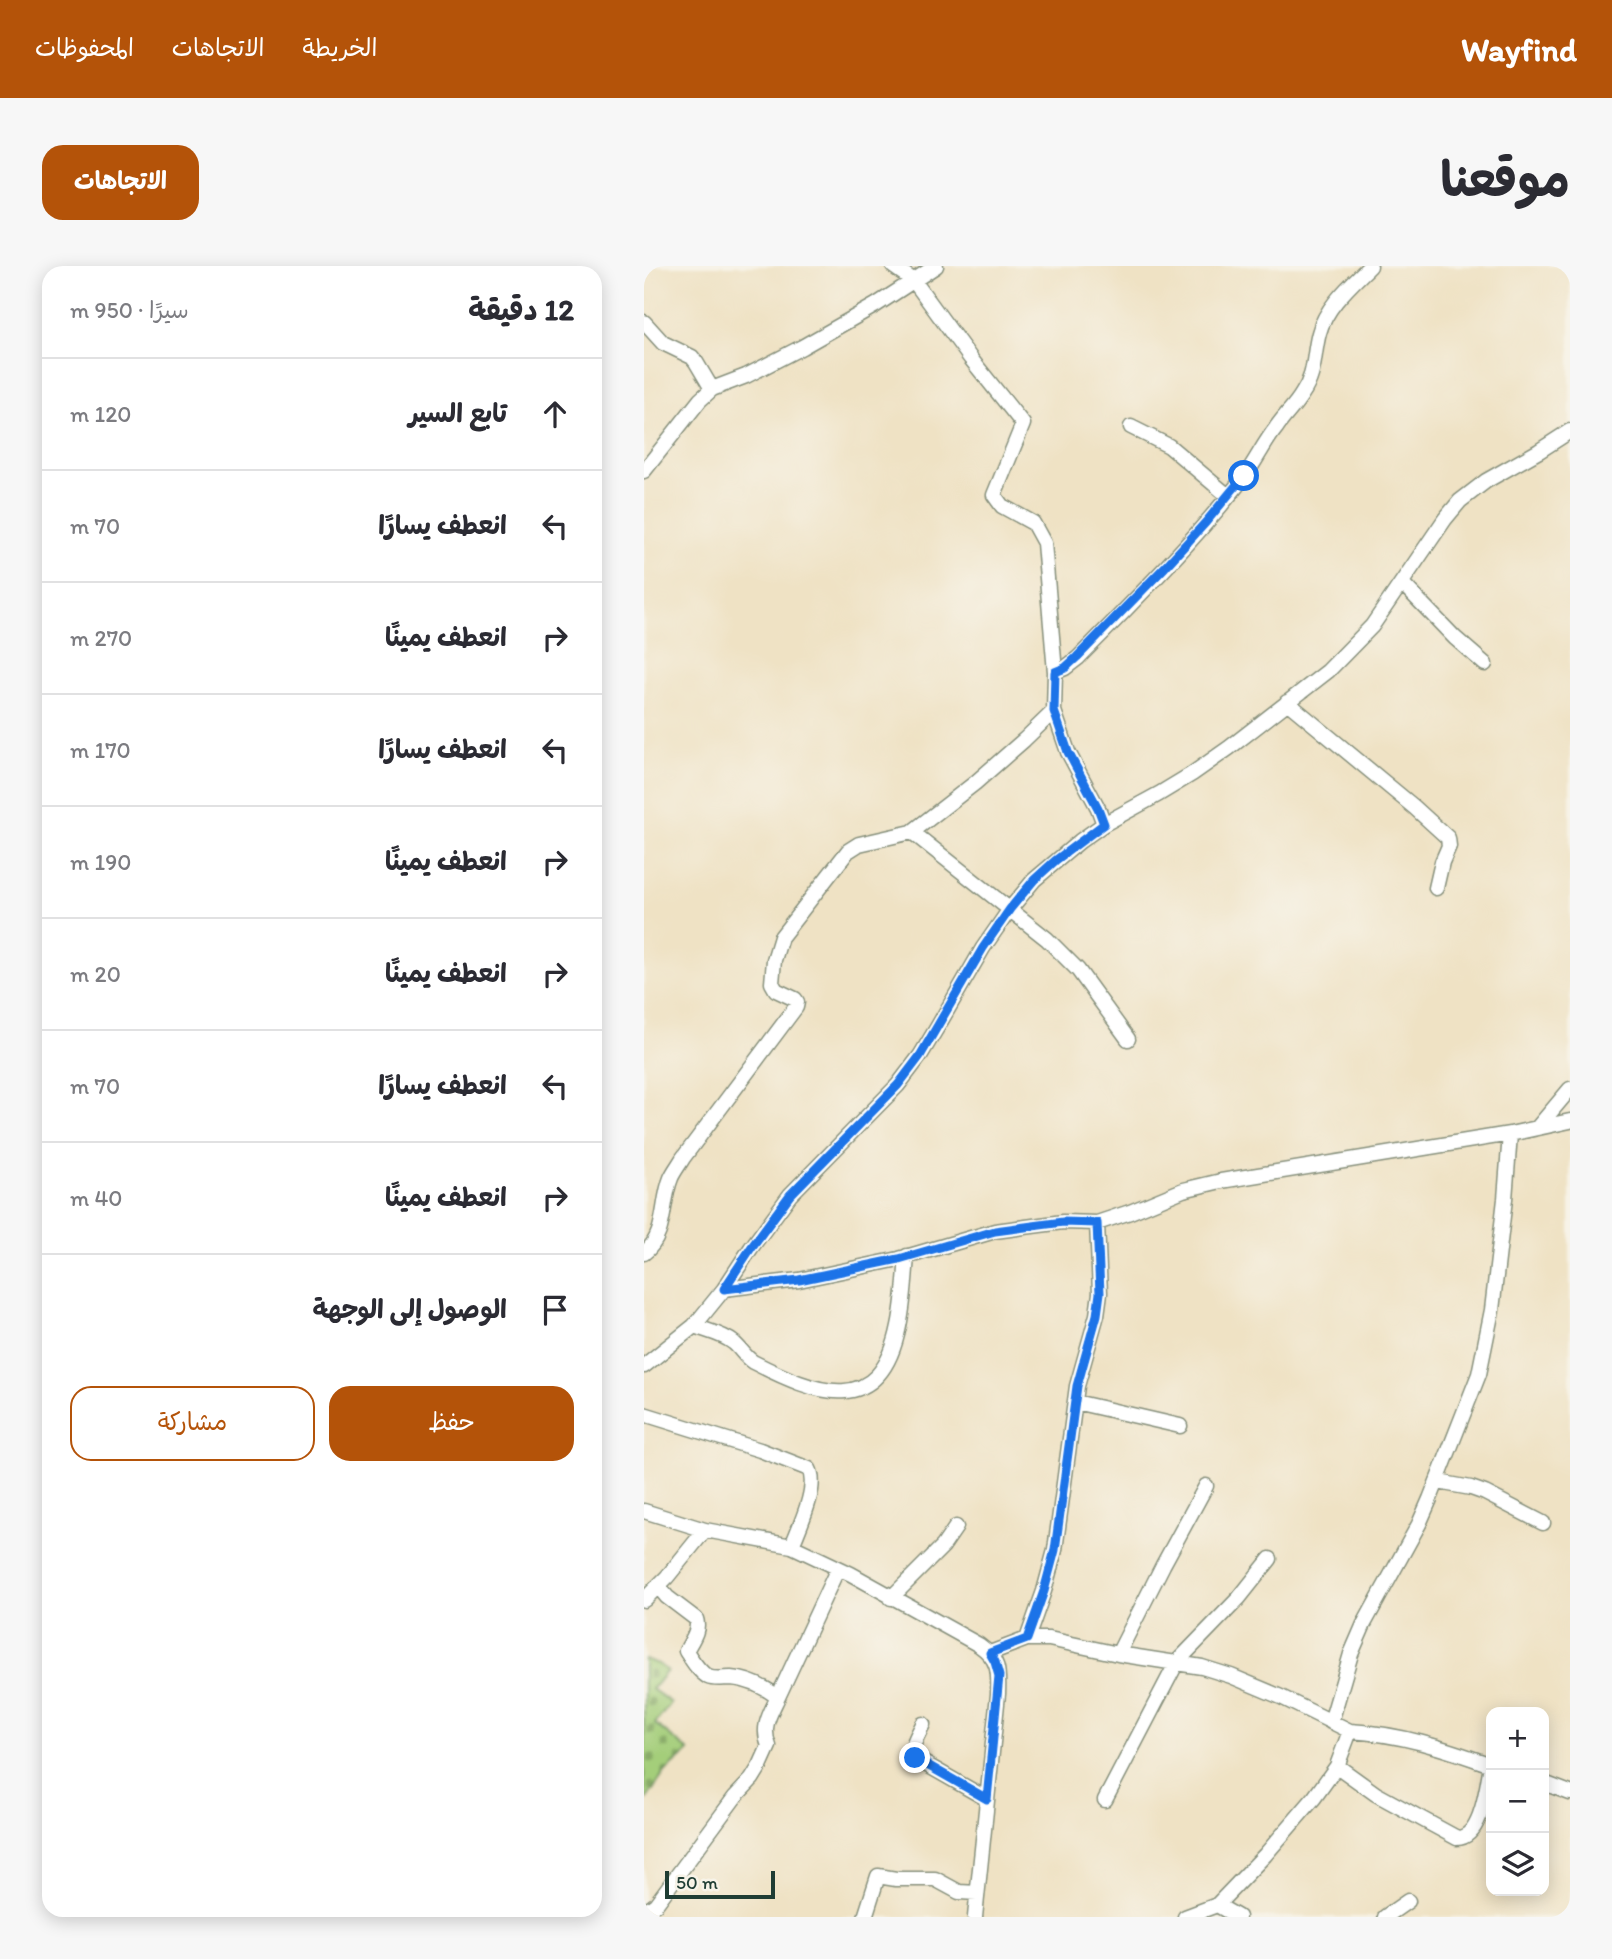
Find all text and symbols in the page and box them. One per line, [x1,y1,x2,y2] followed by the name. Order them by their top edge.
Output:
[1461,30,1577,69] text: Wayfind
[35,33,134,62] text: المحفوظات
[172,33,265,62] text: الاتجاهات
[303,33,377,62] text: الخريطة
[42,145,199,220] button: الاتجاهات
[1440,149,1570,208] text: موقعنا
[468,291,574,328] text: 12 دقيقة
[70,296,189,324] text: سيرًا · 950 m
[536,395,574,433] icon: ahead
[409,397,507,429] text: تابع السير
[70,400,131,428] text: 120 m
[1228,460,1259,491] route start
[536,507,574,545] icon: left
[378,509,507,541] text: انعطف يسارًا
[70,512,120,540] text: 70 m
[536,619,574,657] icon: right
[385,621,507,653] text: انعطف يمينًا
[70,624,132,652] text: 270 m
[536,731,574,769] icon: left
[378,733,507,765] text: انعطف يسارًا
[70,736,131,764] text: 170 m
[536,843,574,881] icon: right
[385,845,507,877] text: انعطف يمينًا
[70,848,131,876] text: 190 m
[536,955,574,993] icon: right
[385,957,507,989] text: انعطف يمينًا
[70,960,121,988] text: 20 m
[536,1067,574,1105] icon: left
[378,1069,507,1101] text: انعطف يسارًا
[70,1072,120,1100] text: 70 m
[536,1179,574,1217] icon: right
[385,1181,507,1213] text: انعطف يمينًا
[70,1184,123,1212] text: 40 m
[536,1291,574,1329] icon: arrive
[313,1293,507,1325] text: الوصول إلى الوجهة
[70,1386,315,1461] button: مشاركة
[329,1386,574,1461] button: حفظ
[1486,1707,1549,1896] map controls
[1486,1707,1549,1770] button: +
[899,1742,930,1773] route end
[1486,1770,1549,1833] button: −
[1486,1833,1549,1896] button: layers
[665,1868,775,1900] scale bar
[676,1871,718,1894] text: 50 m

